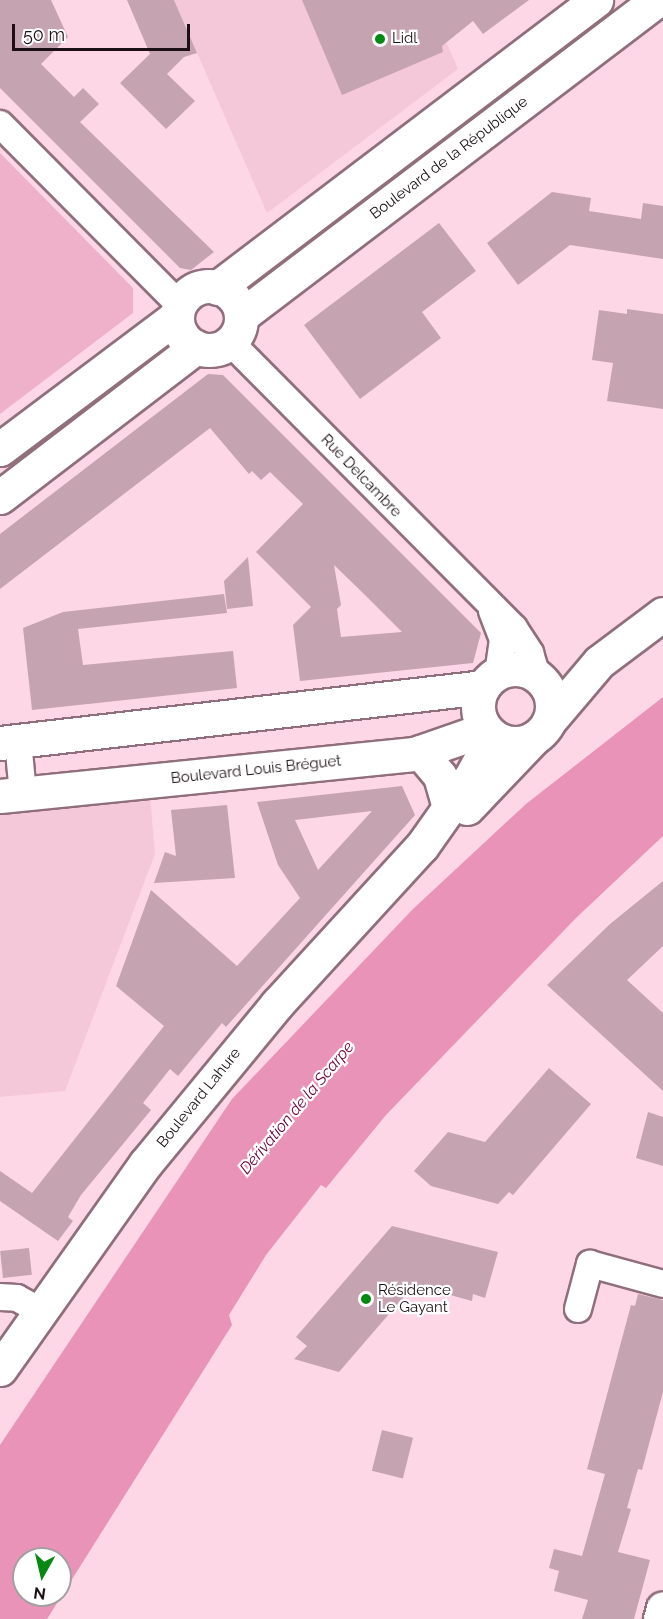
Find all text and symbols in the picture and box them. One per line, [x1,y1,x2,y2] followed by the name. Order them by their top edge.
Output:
[15,12,194,50] scale bar
[23,24,65,45] text: 50 m
[392,30,417,48] place label: Lidl
[373,32,387,46] marker: Lidl
[367,93,531,223] street label: Boulevard de la République
[317,431,405,521] street label: Rue Delcambre
[170,752,342,788] street label: Boulevard Louis Bréguet
[236,1038,358,1178] water label: Dérivation de la Scarpe
[153,1045,245,1151] street label: Boulevard Lahure
[378,1281,451,1316] place label: Résidence Le Gayant
[359,1292,373,1306] marker: Résidence Le Gayant
[12,1547,72,1607] north arrow
[32,1583,47,1604] text: N

